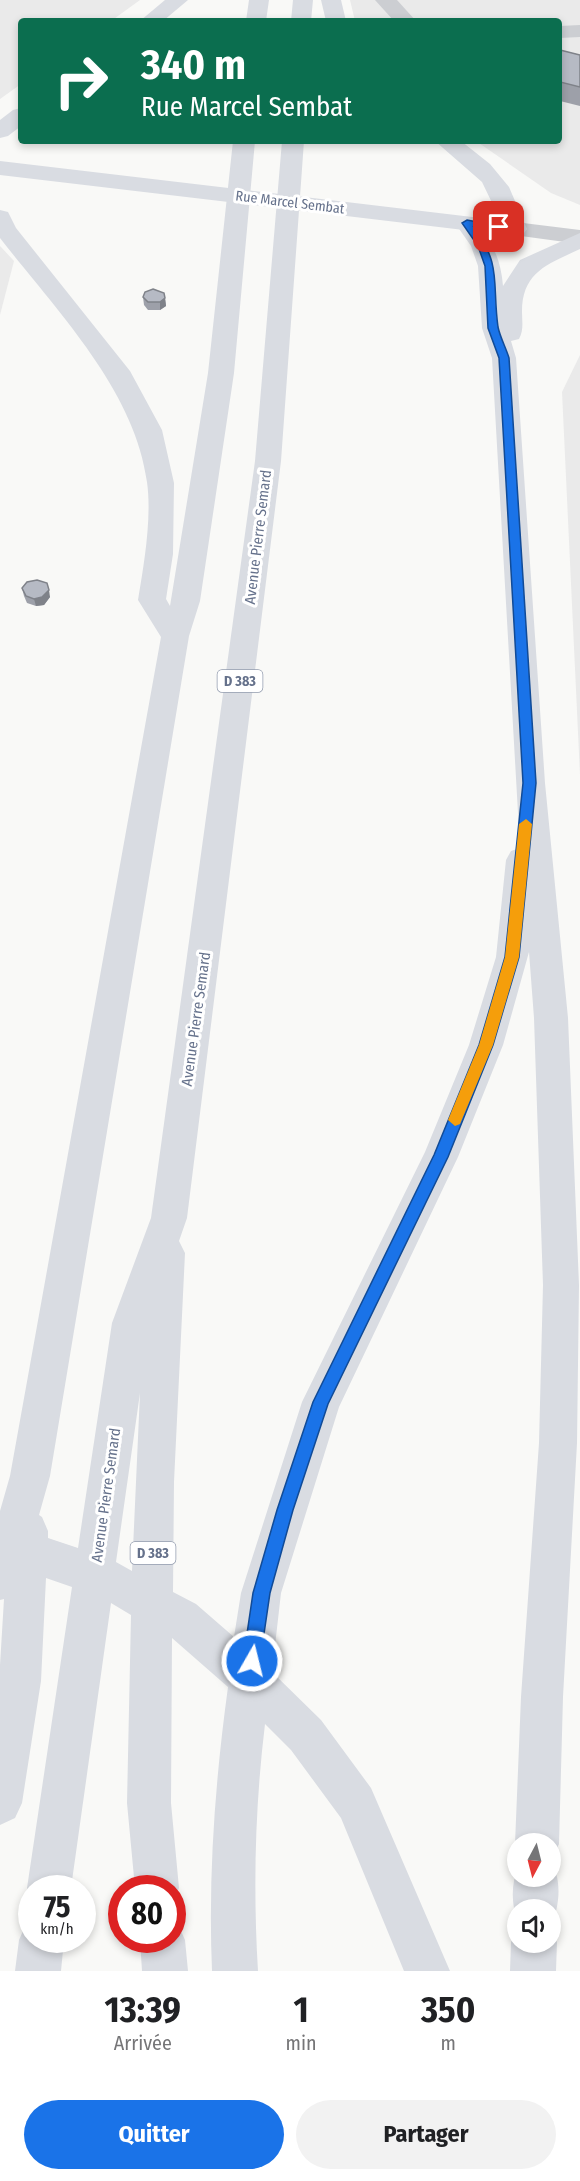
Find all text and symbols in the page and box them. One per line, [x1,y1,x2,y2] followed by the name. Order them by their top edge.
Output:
[141,40,246,90] text: 340 m
[42,42,120,120] icon: right
[141,91,352,123] text: Rue Marcel Sembat
[235,187,346,218] street label: Rue Marcel Sembat
[473,201,524,252] pin
[482,210,515,243] icon: arrive
[241,469,275,605] street label: Avenue Pierre Semard
[218,670,262,692] road number: D 383
[178,951,214,1087] street label: Avenue Pierre Semard
[88,1427,124,1563] street label: Avenue Pierre Semard
[130,1542,176,1564] road number: D 383
[220,1629,284,1693] position arrow
[507,1833,561,1887] north arrow
[507,1833,561,1953] map controls
[108,1875,186,1953] speed limit sign: 80
[43,1889,71,1925] text: 75
[507,1899,561,1953] button: sound
[40,1920,74,1938] text: km/h
[105,1988,181,2032] text: 13:39
[293,1988,309,2032] text: 1
[421,1988,475,2032] text: 350
[114,2031,172,2055] text: Arrivée
[286,2031,317,2055] text: min
[441,2031,456,2055] text: m
[24,2100,284,2169] button: Quitter
[296,2100,556,2169] button: Partager

